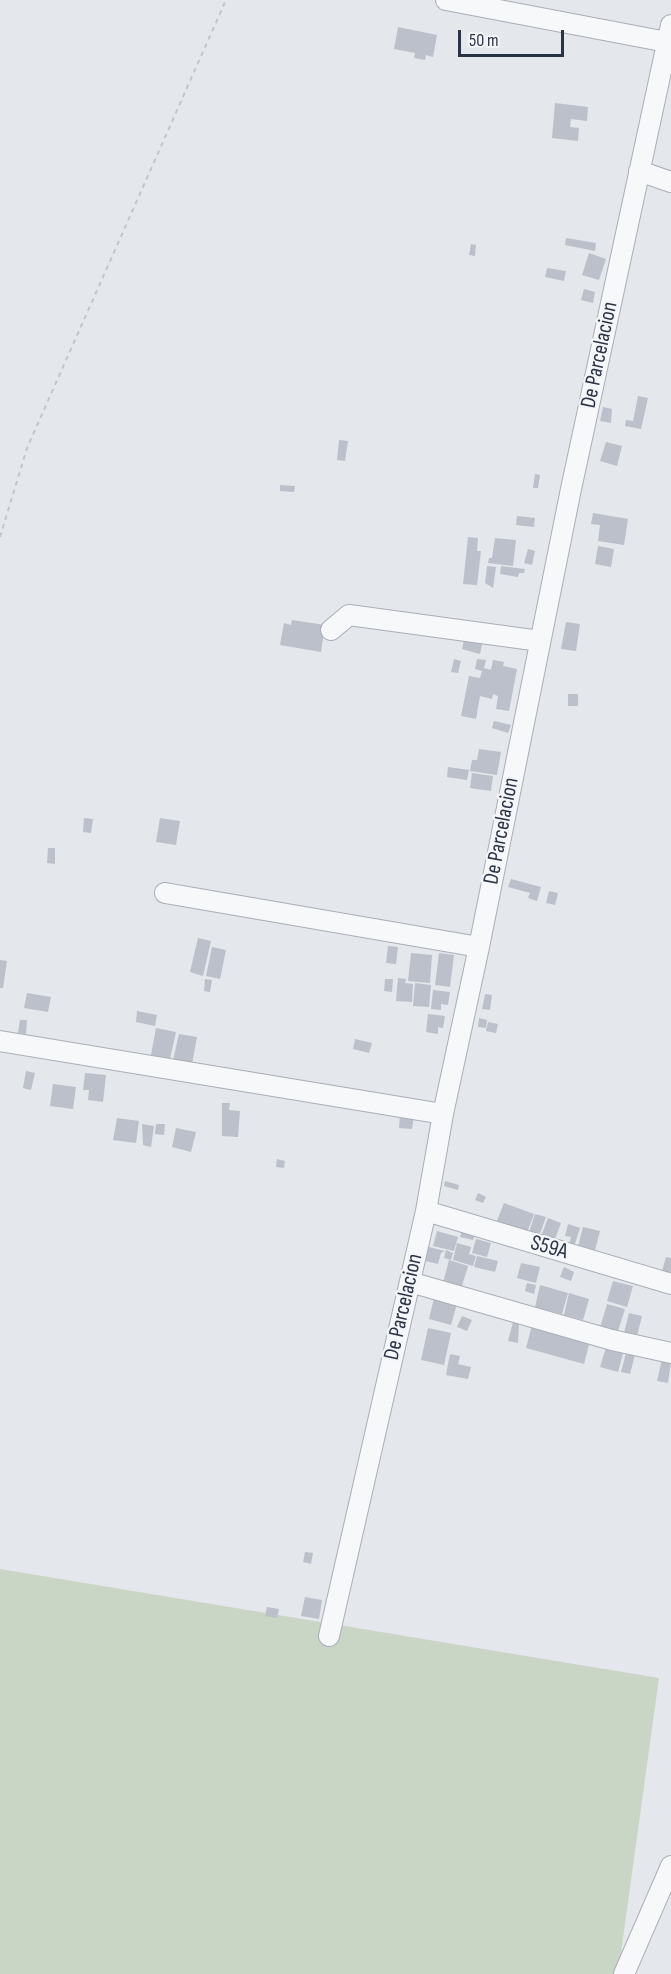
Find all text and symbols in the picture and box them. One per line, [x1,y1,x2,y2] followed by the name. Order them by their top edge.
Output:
[461,18,568,56] scale bar
[469,30,499,51] text: 50 m
[576,299,624,411] street label: De Parcelacion
[479,775,525,887] street label: De Parcelacion
[527,1230,571,1266] street label: S59A
[379,1251,429,1363] street label: De Parcelacion

